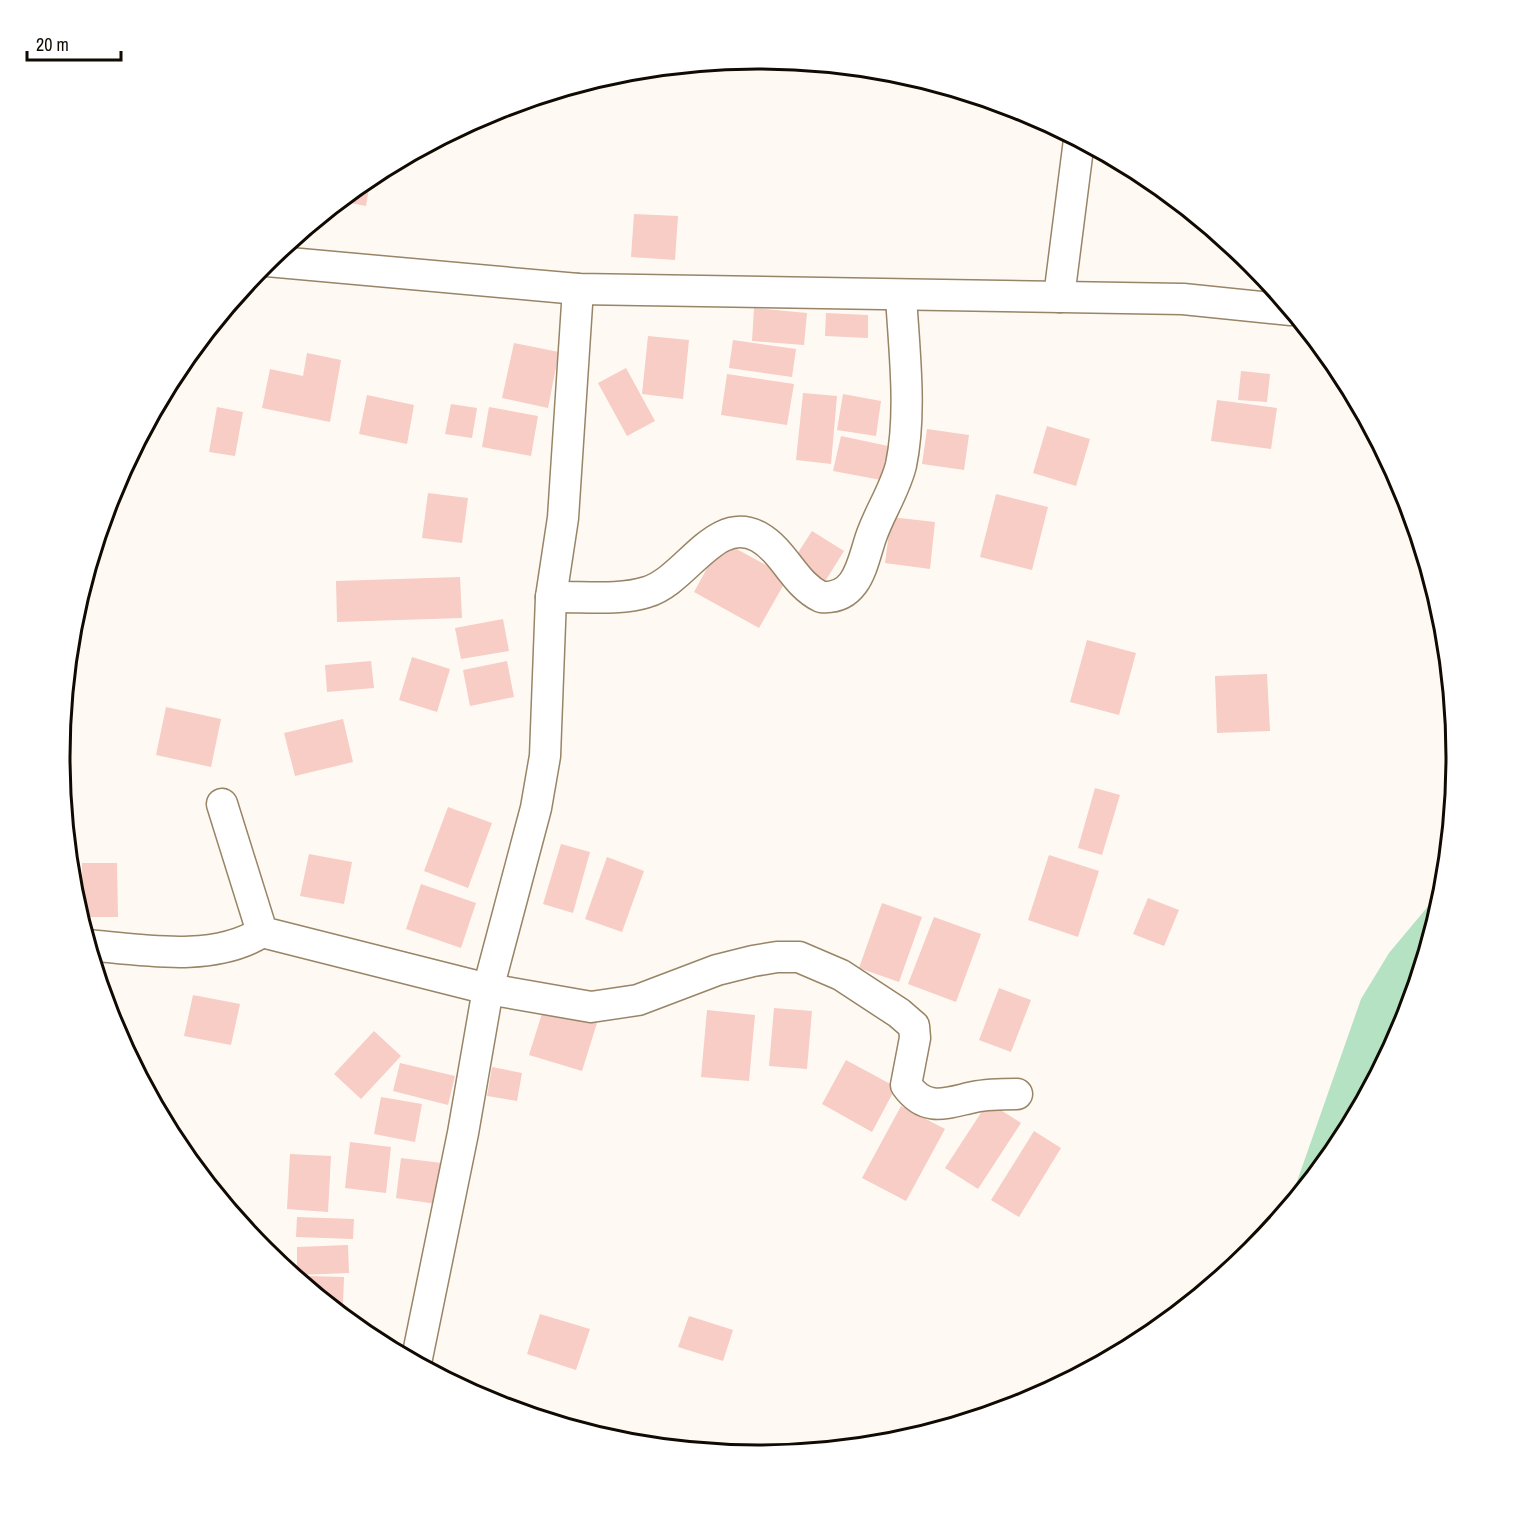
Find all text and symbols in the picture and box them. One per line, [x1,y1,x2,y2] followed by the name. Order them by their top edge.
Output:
[27,24,122,62] scale bar
[36,32,69,57] text: 20 m

